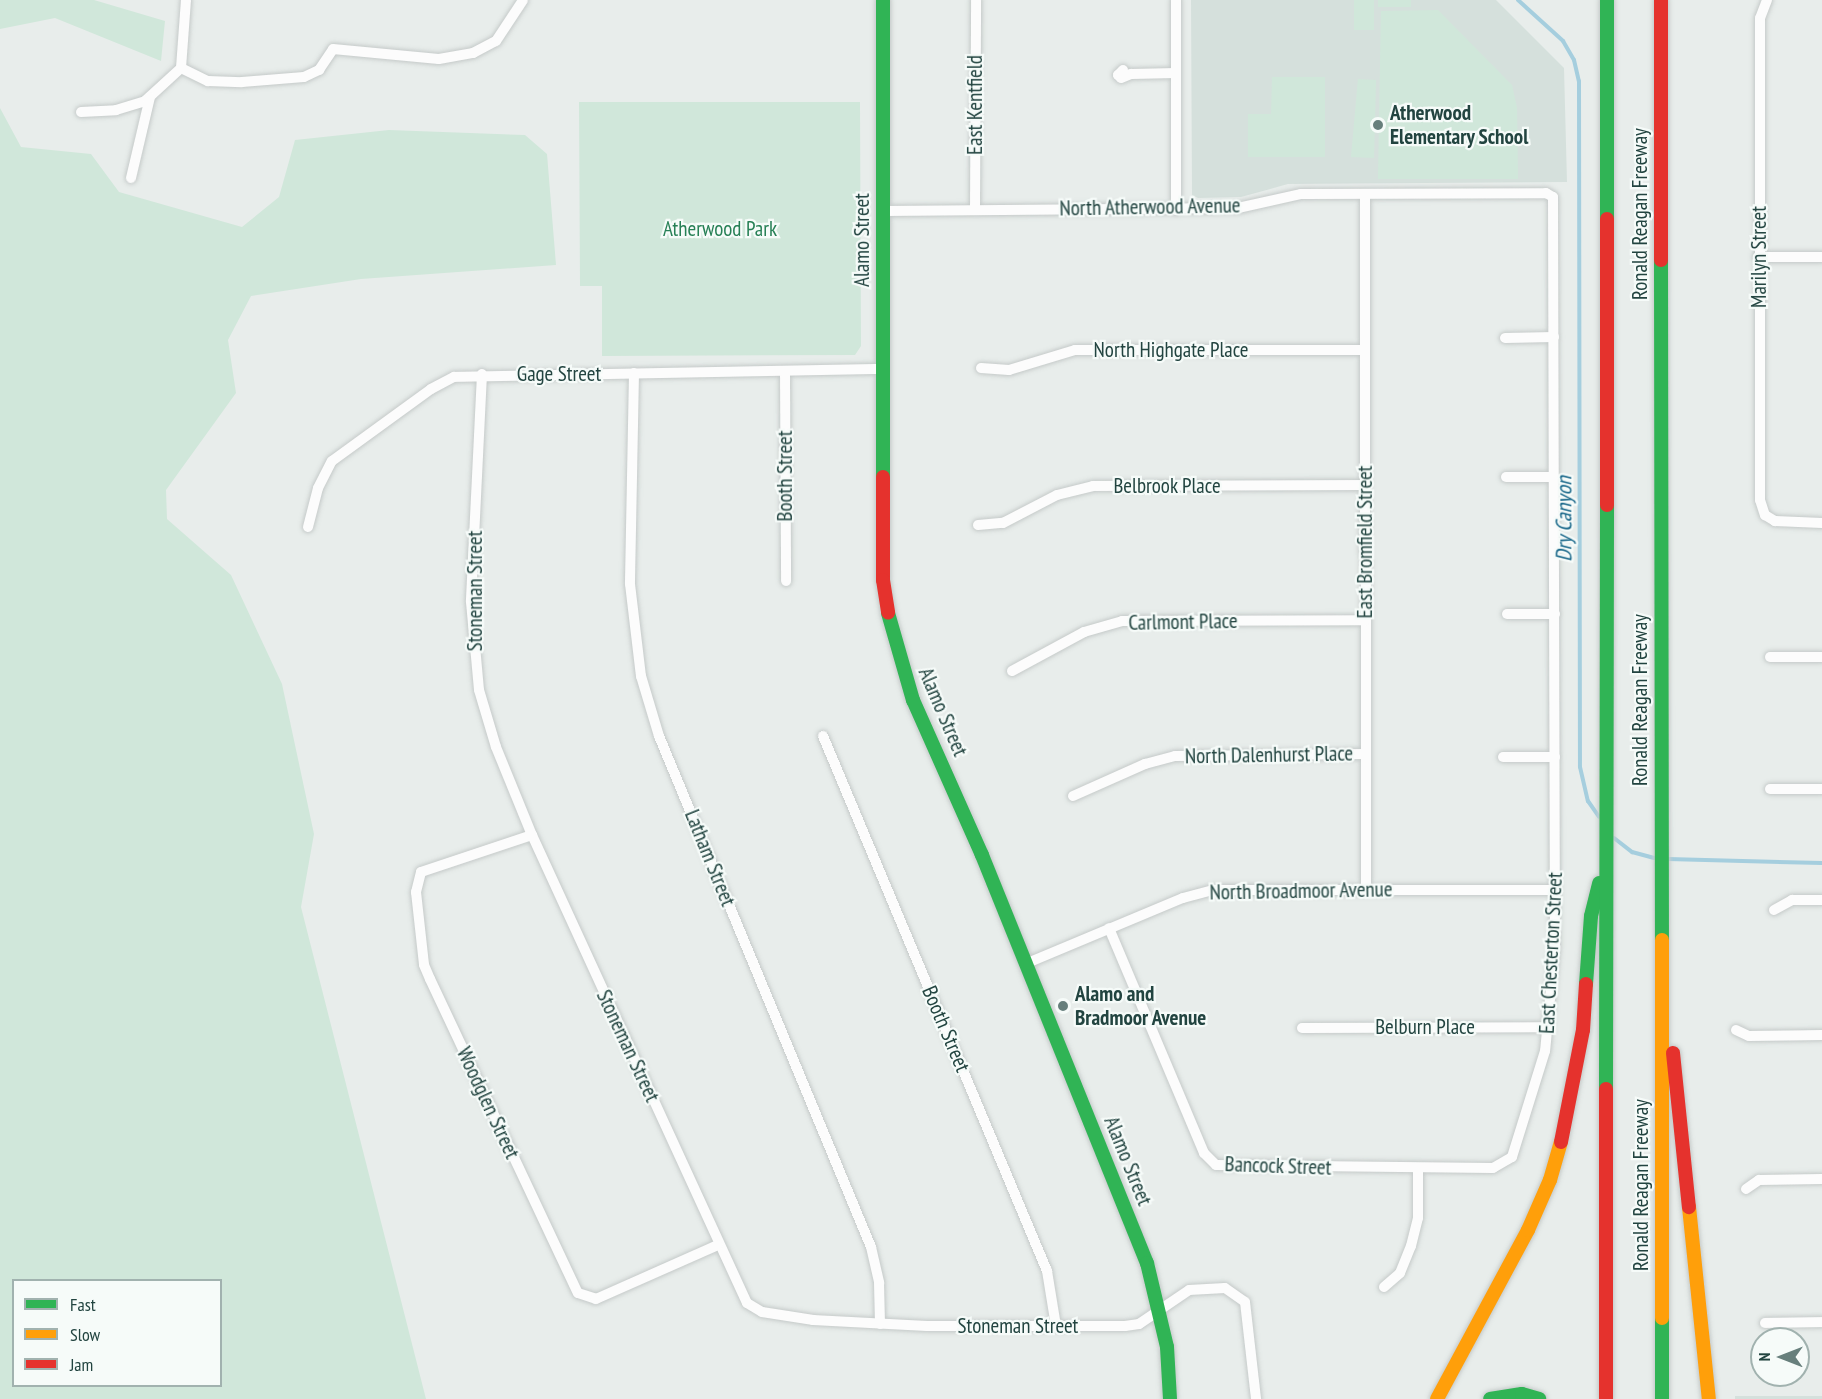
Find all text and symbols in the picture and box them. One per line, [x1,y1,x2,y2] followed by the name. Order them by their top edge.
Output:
[962,55,988,155] street label: East Kentfield
[1390,100,1529,150] place label: Atherwood Elementary School
[1371,118,1385,132] marker: Atherwood Elementary School
[1627,128,1653,300] street label: Ronald Reagan Freeway
[849,193,875,287] street label: Alamo Street
[1059,193,1241,221] street label: North Atherwood Avenue
[1746,206,1772,308] street label: Marilyn Street
[663,216,777,242] park label: Atherwood Park
[1094,337,1248,363] street label: North Highgate Place
[517,361,601,387] street label: Gage Street
[772,431,798,521] street label: Booth Street
[1352,466,1378,618] street label: East Bromfield Street
[1113,473,1221,499] street label: Belbrook Place
[1551,476,1577,562] water label: Dry Canyon
[462,531,488,651] street label: Stoneman Street
[1128,608,1238,636] street label: Carlmont Place
[1627,614,1653,786] street label: Ronald Reagan Freeway
[913,664,973,760] street label: Alamo Street
[1185,741,1353,769] street label: North Dalenhurst Place
[679,806,741,910] street label: Latham Street
[1534,872,1568,1034] street label: East Chesterton Street
[1209,877,1393,905] street label: North Broadmoor Avenue
[1075,981,1207,1031] place label: Alamo and Bradmoor Avenue
[917,982,975,1076] street label: Booth Street
[591,986,665,1106] street label: Stoneman Street
[1056,999,1070,1013] marker: Alamo and Bradmoor Avenue
[1375,1014,1475,1040] street label: Belburn Place
[451,1043,525,1163] street label: Woodglen Street
[1628,1099,1654,1271] street label: Ronald Reagan Freeway
[1099,1113,1157,1209] street label: Alamo Street
[1224,1152,1332,1180] street label: Bancock Street
[12,1279,222,1387] legend
[70,1293,96,1316] text: Fast
[958,1313,1078,1339] street label: Stoneman Street
[70,1323,100,1346] text: Slow
[1750,1327,1810,1387] north arrow
[70,1353,93,1376] text: Jam
[1754,1353,1774,1361] text: N

